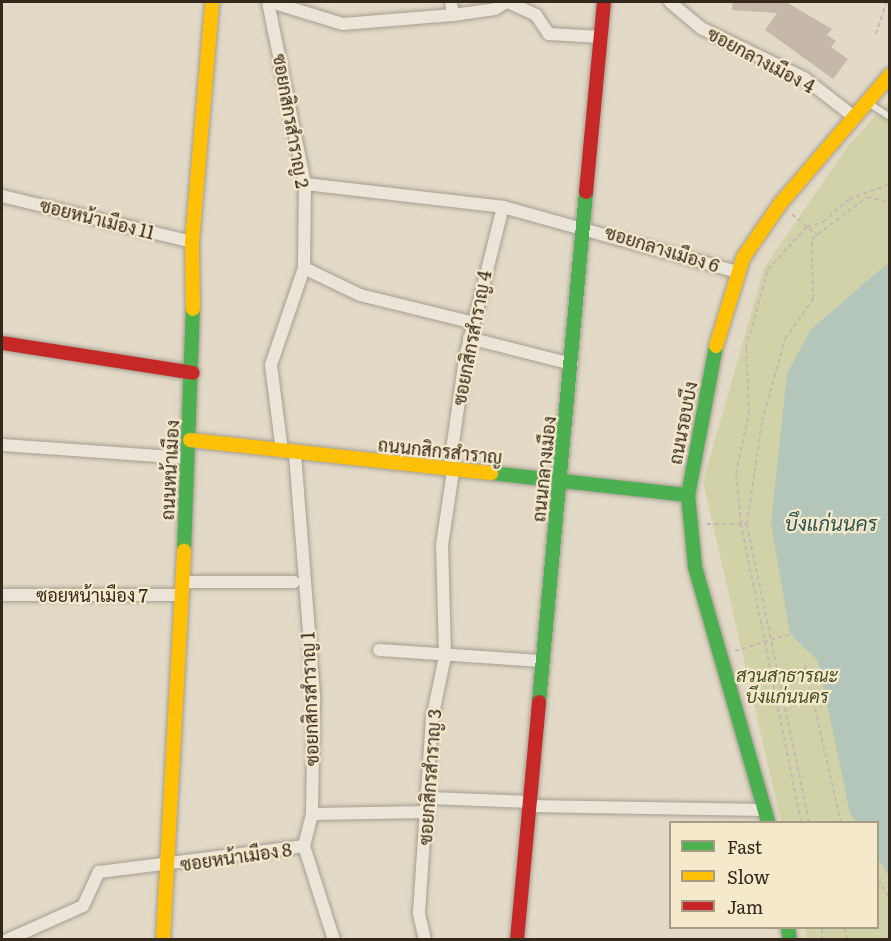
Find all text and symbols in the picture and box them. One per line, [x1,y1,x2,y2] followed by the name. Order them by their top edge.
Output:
[704,23,818,97] street label: ซอยกลางเมือง 4
[269,52,313,190] street label: ซอยกสิกรสำราญ 2
[38,194,156,244] street label: ซอยหน้าเมือง 11
[602,221,722,277] street label: ซอยกลางเมือง 6
[448,269,496,407] street label: ซอยกสิกรสำราญ 4
[664,380,702,466] street label: ถนนรอบบึง
[528,415,560,523] street label: ถนนกลางเมือง
[157,419,183,521] street label: ถนนหน้าเมือง
[377,434,503,468] street label: ถนนกสิกรสำราญ
[785,510,877,534] water label: บึงแก่นนคร
[36,584,148,606] street label: ซอยหน้าเมือง 7
[297,632,323,766] street label: ซอยกสิกรสำราญ 1
[736,665,838,708] park label: สวนสาธารณะ บึงแก่นนคร
[414,708,446,846] street label: ซอยกสิกรสำราญ 3
[669,821,879,929] legend
[727,833,762,860] text: Fast
[179,838,293,876] street label: ซอยหน้าเมือง 8
[727,863,769,890] text: Slow
[727,893,763,920] text: Jam

